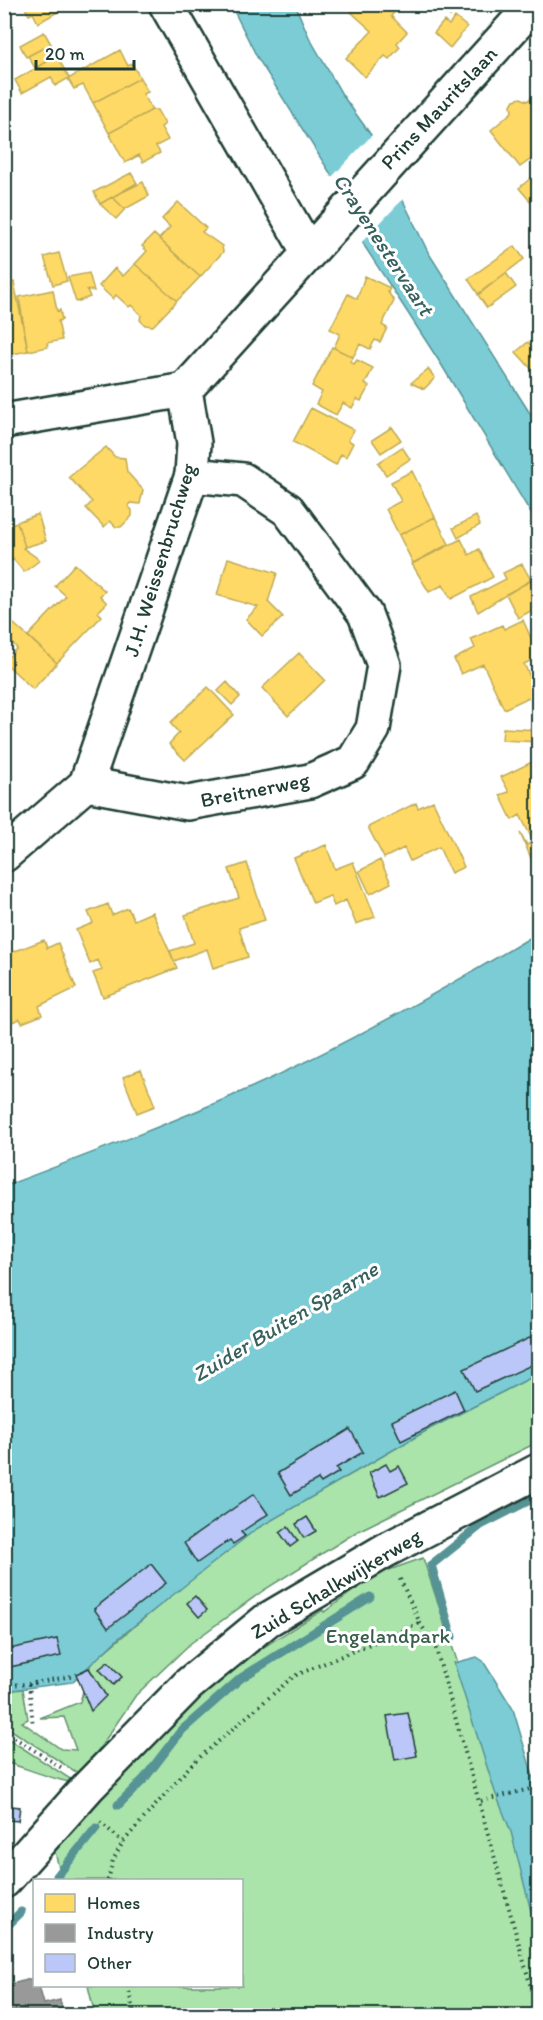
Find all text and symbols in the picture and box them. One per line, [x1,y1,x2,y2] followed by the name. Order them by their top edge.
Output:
[36,33,134,71] scale bar
[375,41,502,174] street label: Prins Mauritslaan
[45,43,85,65] text: 20 m
[328,168,441,322] water label: Crayenestervaart
[118,460,201,659] street label: J.H. Weissenbruchweg
[198,767,312,812] street label: Breitnerweg
[188,1255,384,1388] water label: Zuider Buiten Spaarne
[246,1523,426,1644] street label: Zuid Schalkwijkerweg
[326,1623,451,1648] park label: Engelandpark
[33,1879,243,1987] legend
[87,1892,140,1914] text: Homes
[87,1922,154,1944] text: Industry
[87,1952,133,1974] text: Other

